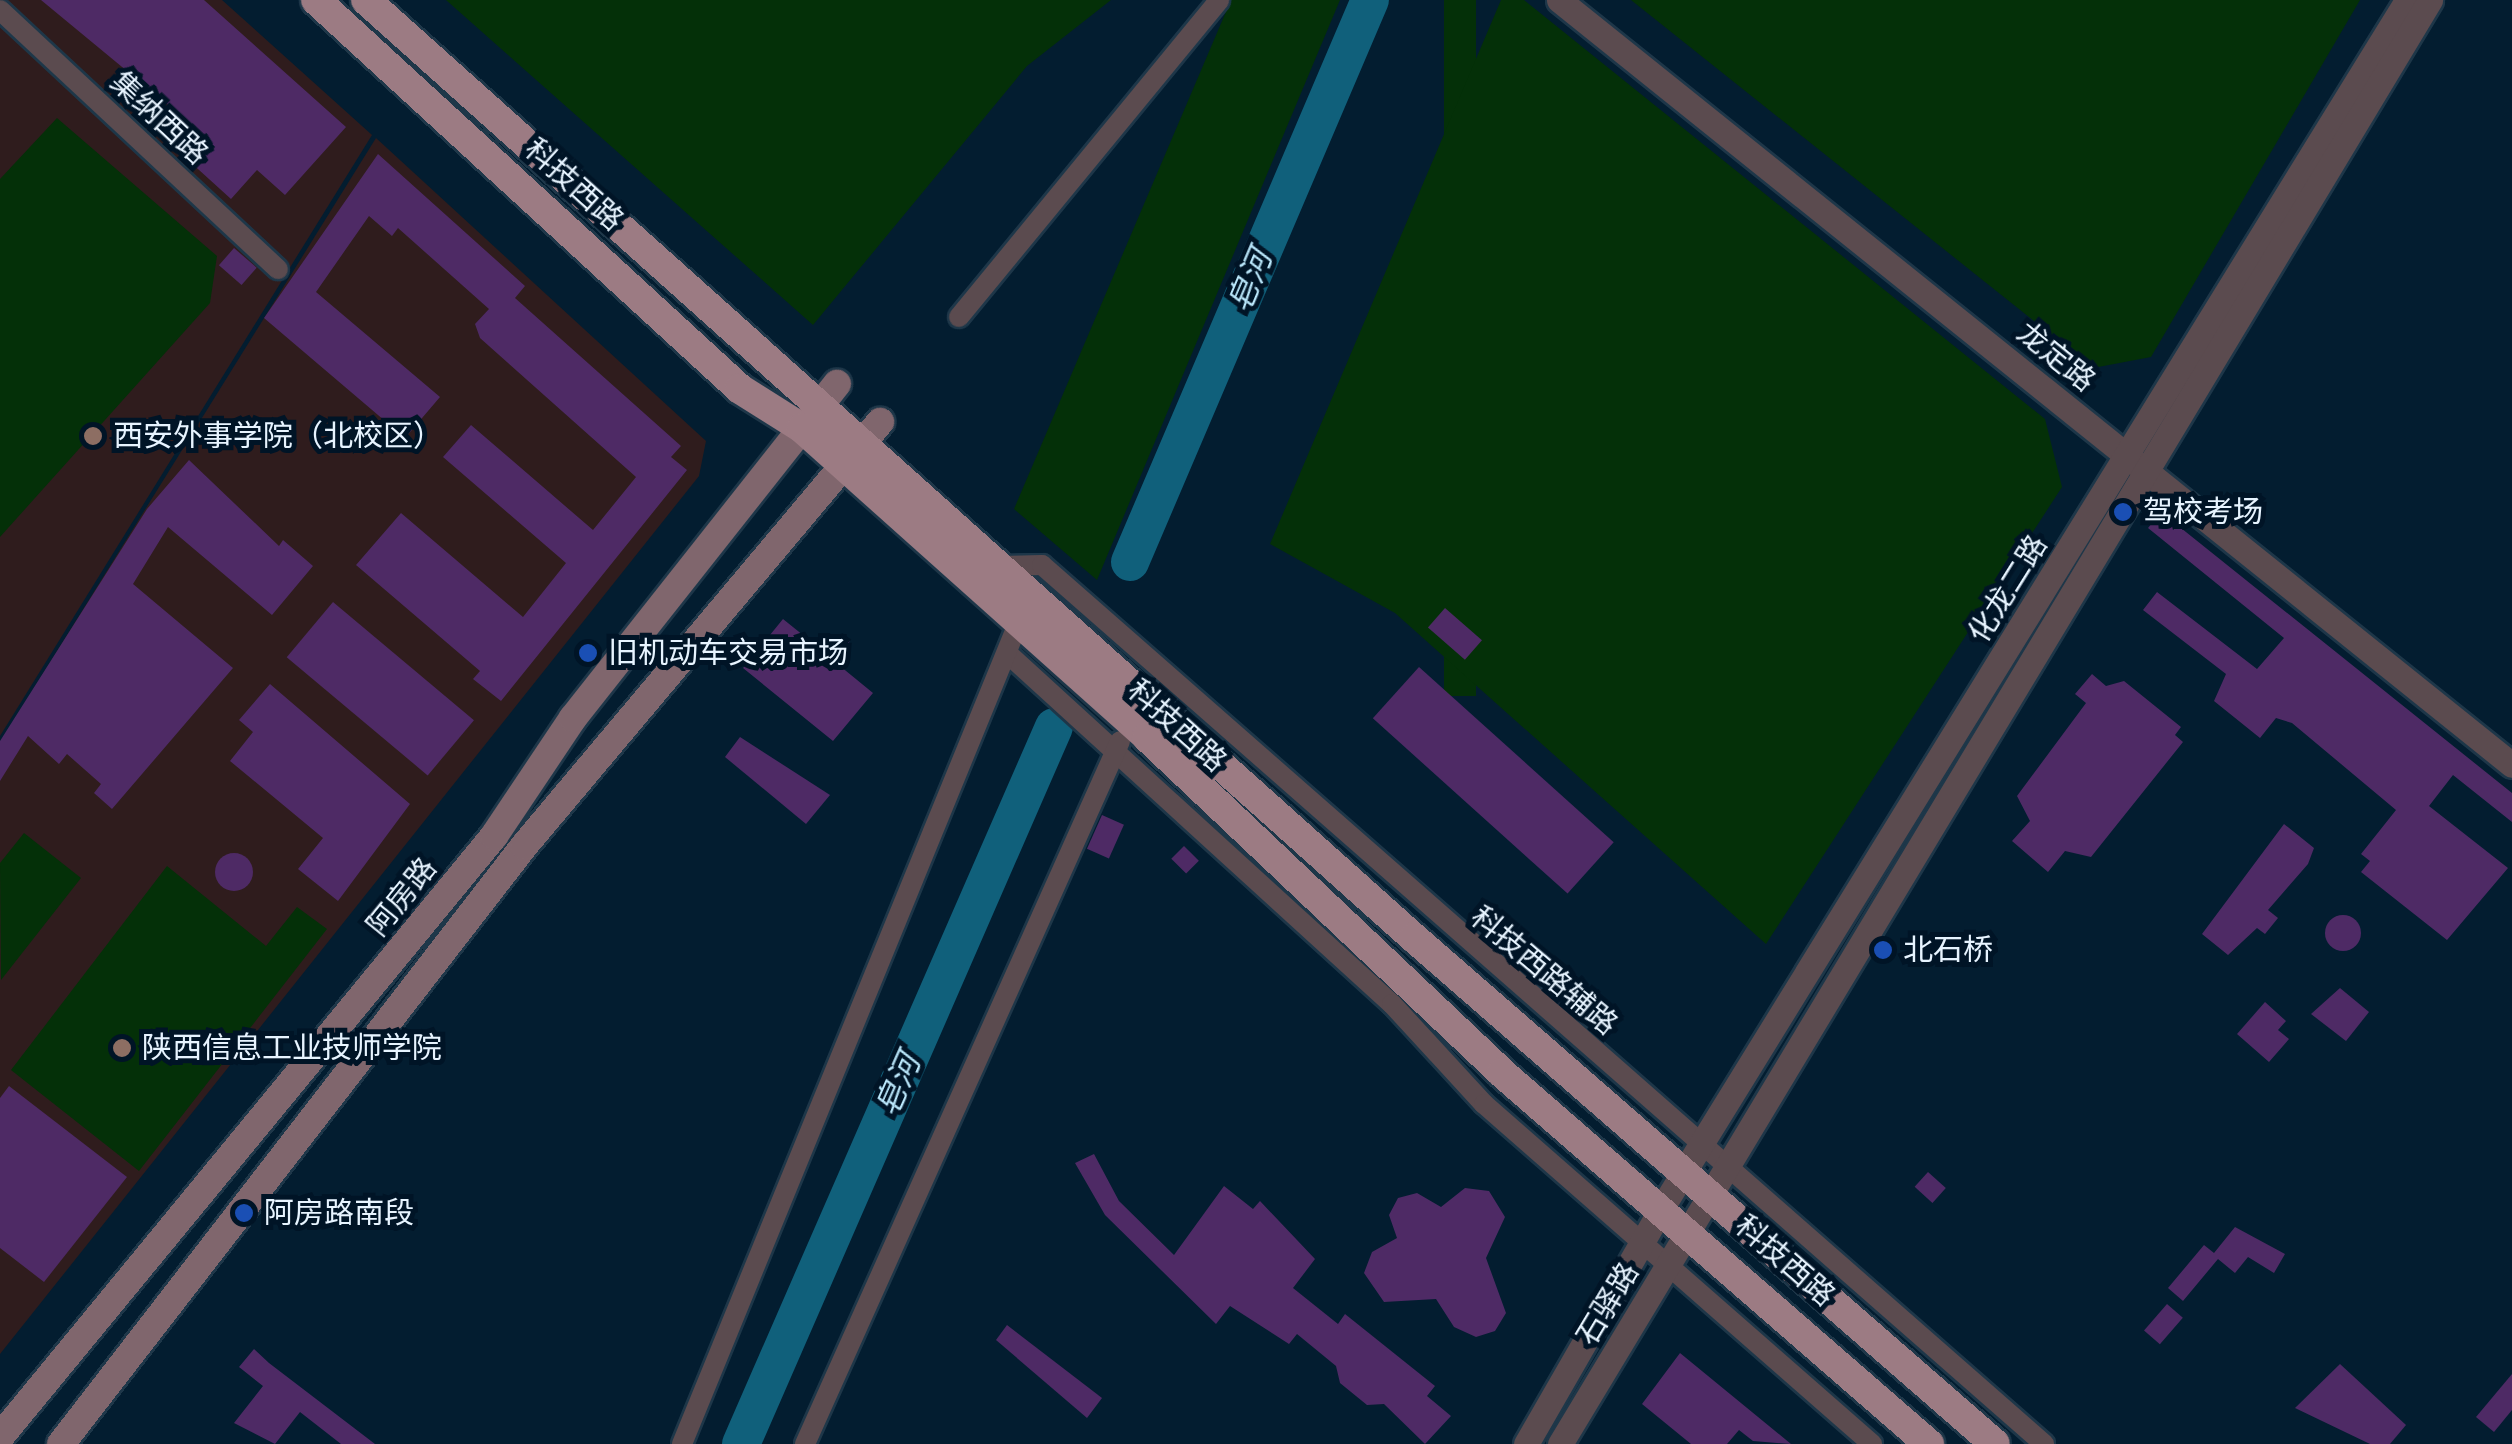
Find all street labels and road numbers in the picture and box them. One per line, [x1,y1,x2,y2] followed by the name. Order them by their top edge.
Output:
[103,64,215,172] street label: 集纳西路
[517,131,631,239] street label: 科技西路
[2010,315,2102,399] street label: 龙定路
[1961,529,2055,649] street label: 化龙二路
[1120,672,1234,780] street label: 科技西路
[360,851,444,943] street label: 阿房路
[1463,899,1625,1043] street label: 科技西路辅路
[1728,1208,1842,1314] street label: 科技西路
[1569,1256,1647,1352] street label: 石驿路

